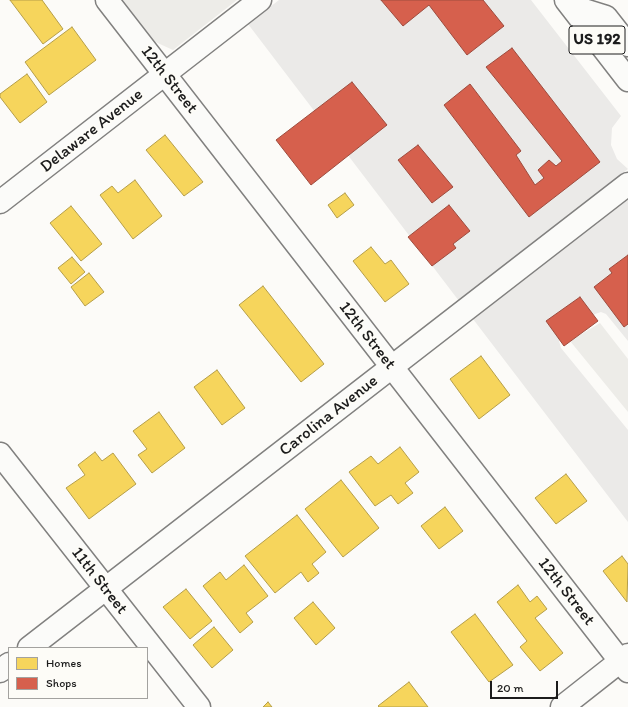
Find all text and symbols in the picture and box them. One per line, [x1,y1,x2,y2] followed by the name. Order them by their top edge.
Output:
[569,26,625,54] road number: US 192
[136,42,202,118] street label: 12th Street
[37,85,147,177] street label: Delaware Avenue
[334,298,400,374] street label: 12th Street
[276,371,382,461] street label: Carolina Avenue
[66,543,132,619] street label: 11th Street
[533,554,599,630] street label: 12th Street
[8,647,148,699] legend
[46,656,82,670] text: Homes
[492,673,560,699] scale bar
[46,676,77,690] text: Shops
[497,681,524,695] text: 20 m

